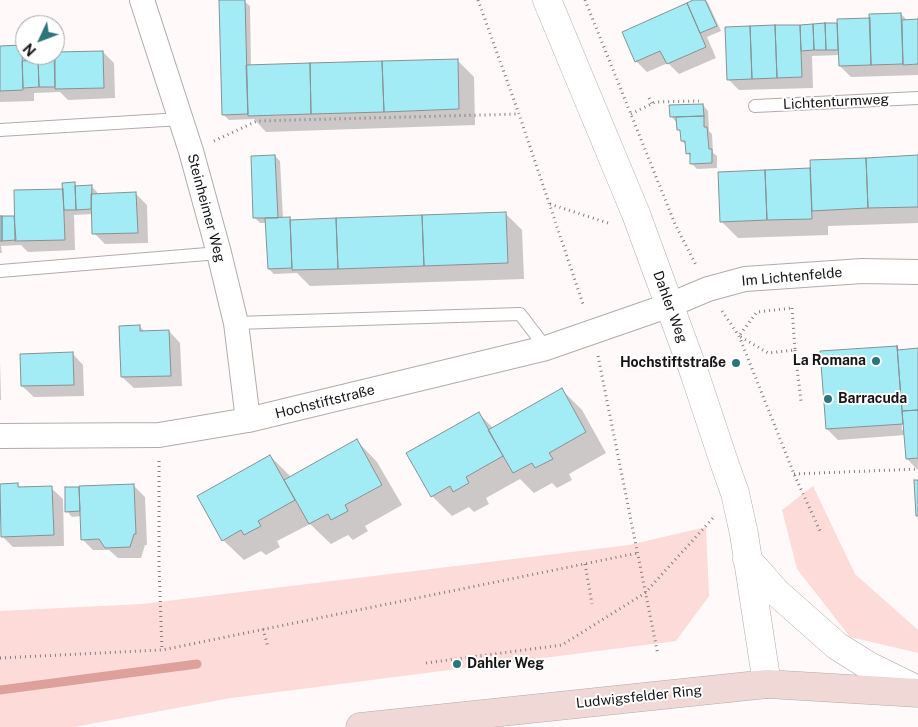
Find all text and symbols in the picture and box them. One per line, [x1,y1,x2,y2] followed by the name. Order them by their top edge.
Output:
[15,15,65,65] north arrow
[20,40,39,59] text: N
[783,91,889,113] street label: Lichtenturmweg
[183,152,229,264] street label: Steinheimer Weg
[741,264,843,290] street label: Im Lichtenfelde
[649,269,691,345] street label: Dahler Weg
[793,353,866,369] place label: La Romana
[620,355,726,371] place label: Hochstiftstraße
[870,355,882,367] marker: La Romana
[730,357,742,369] marker: Hochstiftstraße
[274,382,376,422] street label: Hochstiftstraße
[838,391,907,407] place label: Barracuda
[822,393,834,405] marker: Barracuda
[467,656,544,672] place label: Dahler Weg
[451,658,463,670] marker: Dahler Weg
[575,682,703,712] street label: Ludwigsfelder Ring

